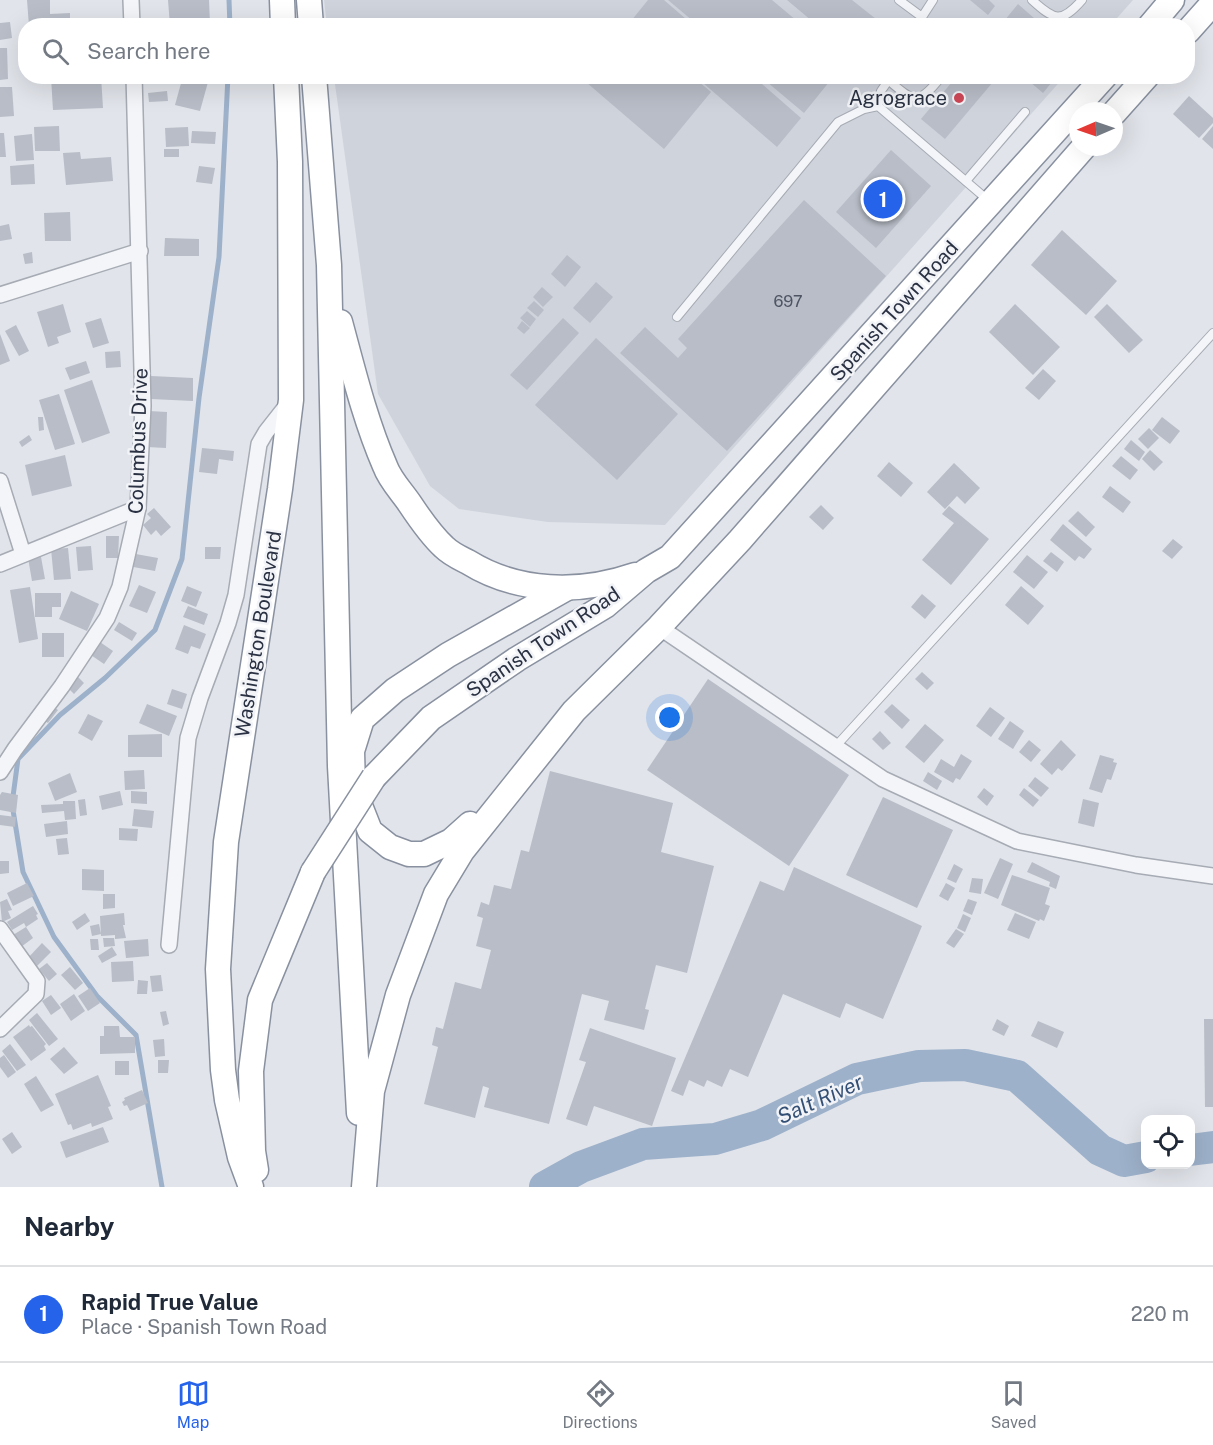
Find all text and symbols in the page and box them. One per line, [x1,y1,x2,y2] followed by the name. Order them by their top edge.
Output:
[18,18,1195,84] search box
[39,35,72,68] icon: search
[87,38,211,64] text: Search here
[849,86,947,110] place label: Agrograce
[952,91,966,105] marker: Agrograce
[1069,102,1123,156] north arrow
[864,176,902,222] pin: 1
[825,236,963,386] street label: Spanish Town Road
[773,292,803,311] house number: 697
[123,368,153,514] street label: Columbus Drive
[230,529,286,739] street label: Washington Boulevard
[462,582,624,702] street label: Spanish Town Road
[655,703,684,732] your location
[773,1069,868,1129] water label: Salt River
[1141,1115,1195,1169] map controls
[1141,1115,1195,1169] button: locate
[24,1211,114,1242] text: Nearby
[81,1289,258,1315] text: Rapid True Value
[39,1302,48,1326] text: 1
[1131,1302,1189,1326] text: 220 m
[81,1315,327,1339] text: Place · Spanish Town Road
[177,1377,210,1432] tab: Map
[563,1377,638,1432] tab: Directions
[991,1377,1036,1432] tab: Saved

